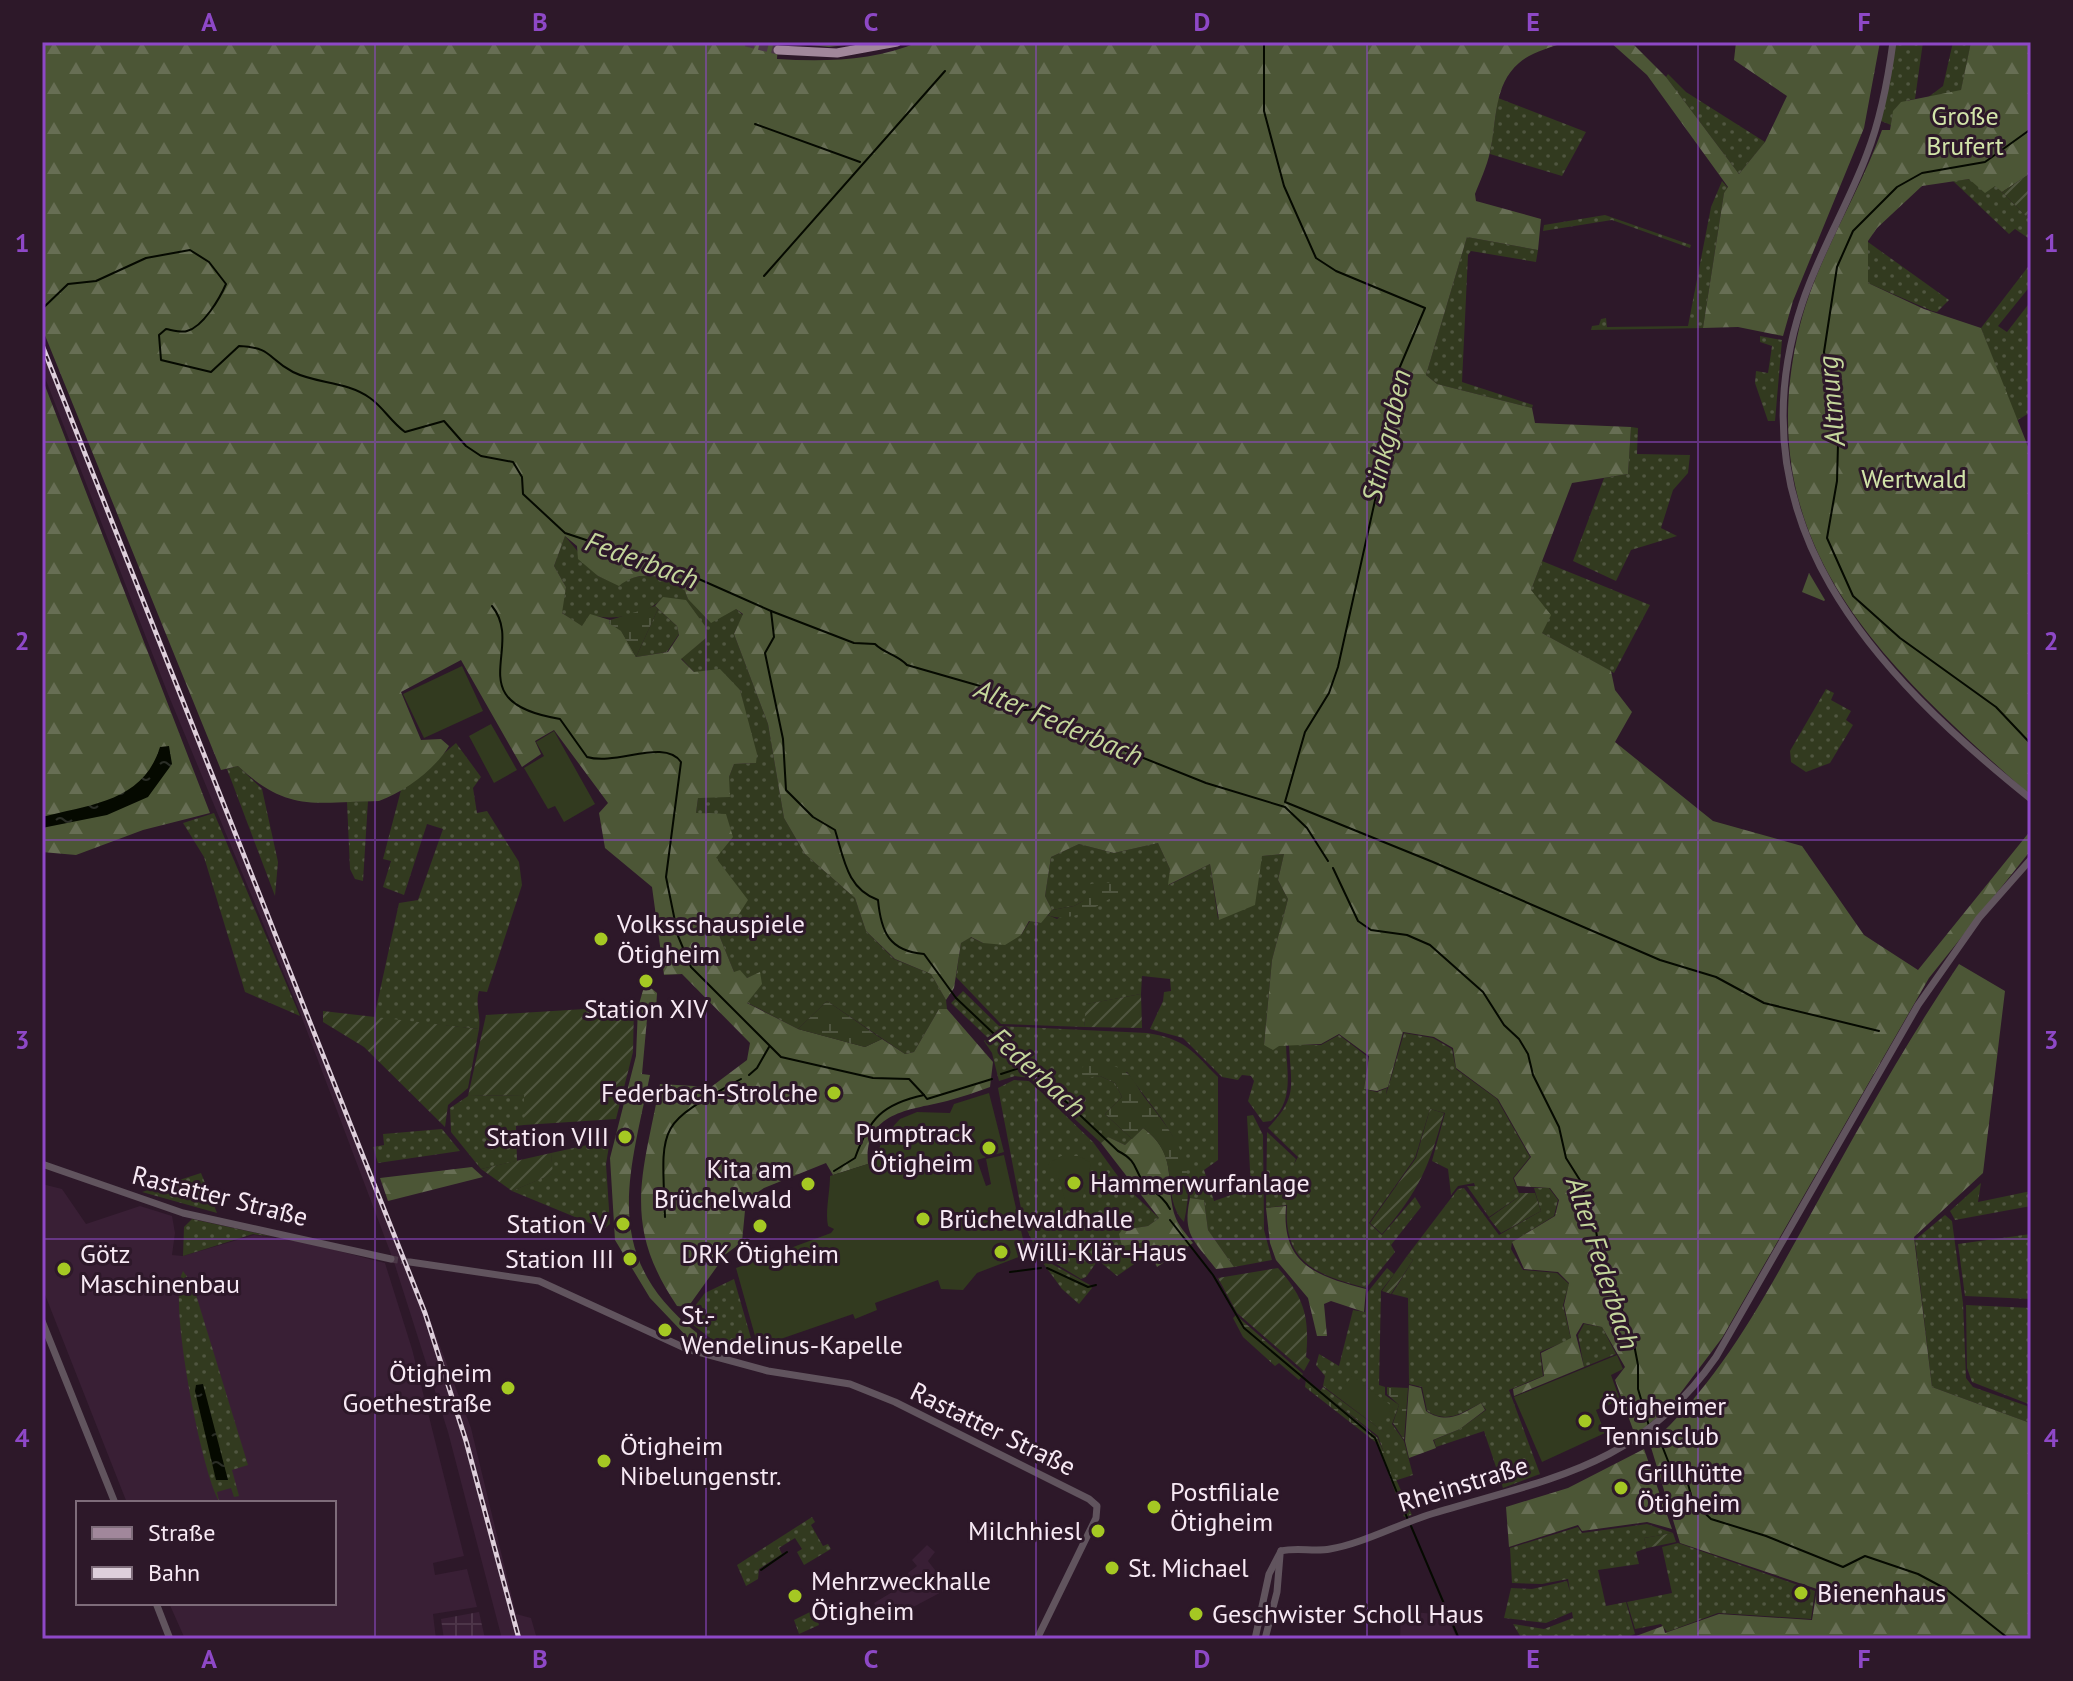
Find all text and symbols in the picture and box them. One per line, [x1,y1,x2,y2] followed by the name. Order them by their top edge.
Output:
[201,5,217,38] text: A
[532,5,548,38] text: B
[864,5,878,38] text: C
[1194,5,1210,38] text: D
[1526,5,1540,38] text: E
[1857,5,1871,38] text: F
[1926,99,2004,162] park label: Große Brufert
[15,226,29,259] text: 1
[2044,226,2058,259] text: 1
[1808,354,1853,449] water label: Altmurg
[1352,366,1419,506] water label: Stinkgraben
[1861,462,1967,495] park label: Wertwald
[580,522,704,597] water label: Federbach
[15,624,29,657] text: 2
[2044,624,2058,657] text: 2
[968,669,1149,774] water label: Alter Federbach
[616,907,805,970] place label: Volksschauspiele Ötigheim
[592,930,610,948] marker: Volksschauspiele Ötigheim
[637,972,655,990] marker: Station XIV
[584,992,708,1025] place label: Station XIV
[982,1018,1095,1125] water label: Federbach
[15,1023,29,1056] text: 3
[2044,1023,2058,1056] text: 3
[601,1076,818,1109] place label: Federbach-Strolche
[825,1084,843,1102] marker: Federbach-Strolche
[855,1116,974,1179] place label: Pumptrack Ötigheim
[486,1120,609,1153] place label: Station VIII
[616,1128,634,1146] marker: Station VIII
[980,1139,998,1157] marker: Pumptrack Ötigheim
[654,1152,792,1215] place label: Kita am Brüchelwald
[129,1158,311,1233] street label: Rastatter Straße
[1090,1166,1310,1199] place label: Hammerwurfanlage
[1558,1171,1649,1354] water label: Alter Federbach
[1065,1174,1083,1192] marker: Hammerwurfanlage
[799,1175,817,1193] marker: Kita am Brüchelwald
[939,1202,1133,1235] place label: Brüchelwaldhalle
[507,1207,607,1240] place label: Station V
[914,1210,932,1228] marker: Brüchelwaldhalle
[614,1215,632,1233] marker: Station V
[751,1217,769,1235] marker: DRK Ötigheim
[1017,1235,1187,1268] place label: Willi-Klär-Haus
[80,1237,240,1300] place label: Götz Maschinenbau
[681,1237,839,1270] place label: DRK Ötigheim
[505,1242,614,1275] place label: Station III
[992,1243,1010,1261] marker: Willi-Klär-Haus
[621,1250,639,1268] marker: Station III
[55,1260,73,1278] marker: Götz Maschinenbau
[681,1298,903,1361] place label: St.- Wendelinus-Kapelle
[656,1321,674,1339] marker: St.- Wendelinus-Kapelle
[343,1356,492,1419] place label: Ötigheim Goethestraße
[905,1374,1081,1483] street label: Rastatter Straße
[499,1379,517,1397] marker: Ötigheim Goethestraße
[1601,1389,1726,1452] place label: Ötigheimer Tennisclub
[1576,1412,1594,1430] marker: Ötigheimer Tennisclub
[15,1421,30,1454] text: 4
[2044,1421,2059,1454] text: 4
[620,1429,782,1492] place label: Ötigheim Nibelungenstr.
[1394,1448,1532,1519] street label: Rheinstraße
[595,1452,613,1470] marker: Ötigheim Nibelungenstr.
[1637,1456,1743,1519] place label: Grillhütte Ötigheim
[1170,1475,1280,1538] place label: Postfiliale Ötigheim
[1612,1479,1630,1497] marker: Grillhütte Ötigheim
[1145,1498,1163,1516] marker: Postfiliale Ötigheim
[76,1501,336,1605] legend
[968,1514,1082,1547] place label: Milchhiesl
[148,1517,215,1548] text: Straße
[1089,1522,1107,1540] marker: Milchhiesl
[1128,1551,1249,1584] place label: St. Michael
[148,1557,200,1588] text: Bahn
[1103,1559,1121,1577] marker: St. Michael
[811,1564,991,1627] place label: Mehrzweckhalle Ötigheim
[1817,1576,1946,1609] place label: Bienenhaus
[1792,1584,1810,1602] marker: Bienenhaus
[786,1587,804,1605] marker: Mehrzweckhalle Ötigheim
[1212,1597,1484,1630] place label: Geschwister Scholl Haus
[1187,1605,1205,1623] marker: Geschwister Scholl Haus
[201,1642,217,1675] text: A
[532,1642,548,1675] text: B
[864,1642,878,1675] text: C
[1194,1642,1210,1675] text: D
[1526,1642,1540,1675] text: E
[1857,1642,1871,1675] text: F

